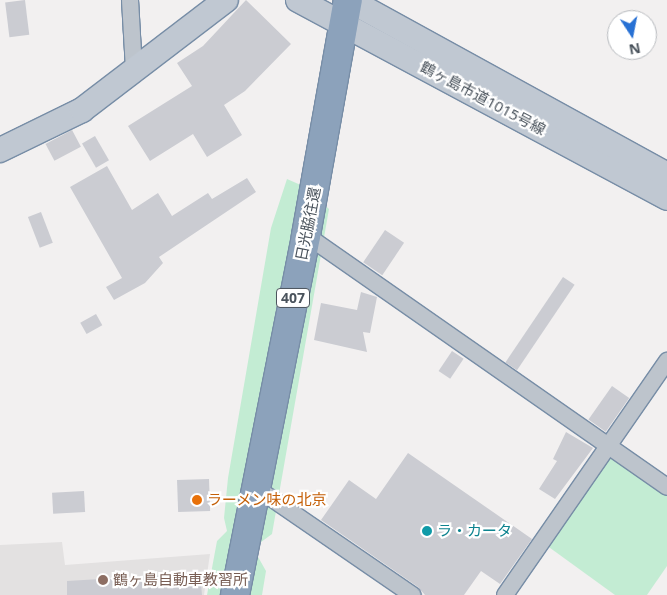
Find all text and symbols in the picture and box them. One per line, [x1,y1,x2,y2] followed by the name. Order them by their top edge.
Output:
[607,10,657,60] north arrow
[627,39,642,60] text: N
[417,57,549,139] street label: 鶴ヶ島市道1015号線
[292,185,324,263] street label: 日光脇往還
[276,286,310,310] road number: 407
[207,491,327,509] place label: ラーメン味の北京
[191,494,203,506] marker: ラーメン味の北京
[437,522,512,540] place label: ラ・カータ
[421,525,433,537] marker: ラ・カータ
[113,571,248,589] place label: 鶴ヶ島自動車教習所
[97,574,109,586] marker: 鶴ヶ島自動車教習所

